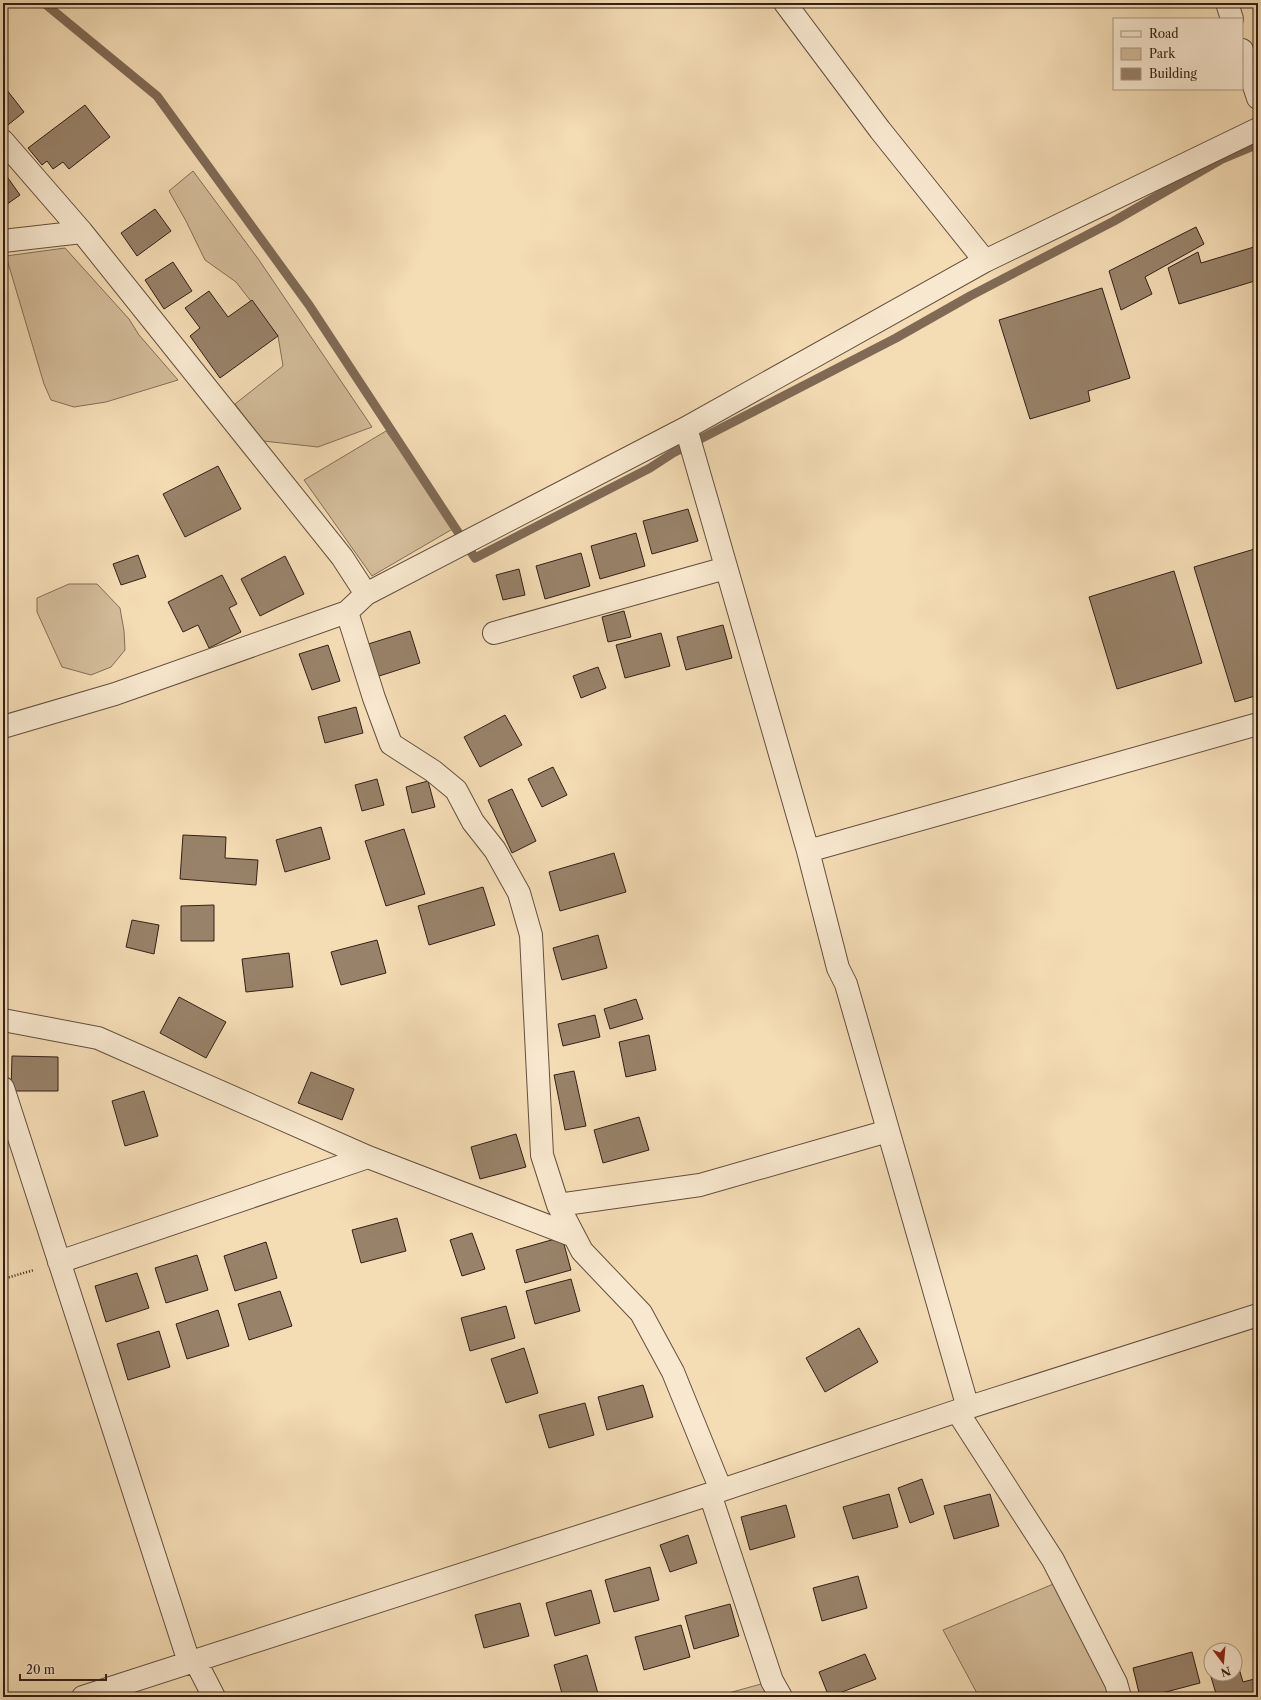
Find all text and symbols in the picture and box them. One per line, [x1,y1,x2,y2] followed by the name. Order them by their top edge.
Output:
[1113,18,1243,90] legend
[1149,26,1179,41] text: Road
[1149,46,1176,61] text: Park
[1149,66,1197,81] text: Building
[1203,1642,1243,1682] north arrow
[20,1656,106,1682] scale bar
[26,1662,55,1677] text: 20 m
[1219,1664,1232,1680] text: N

